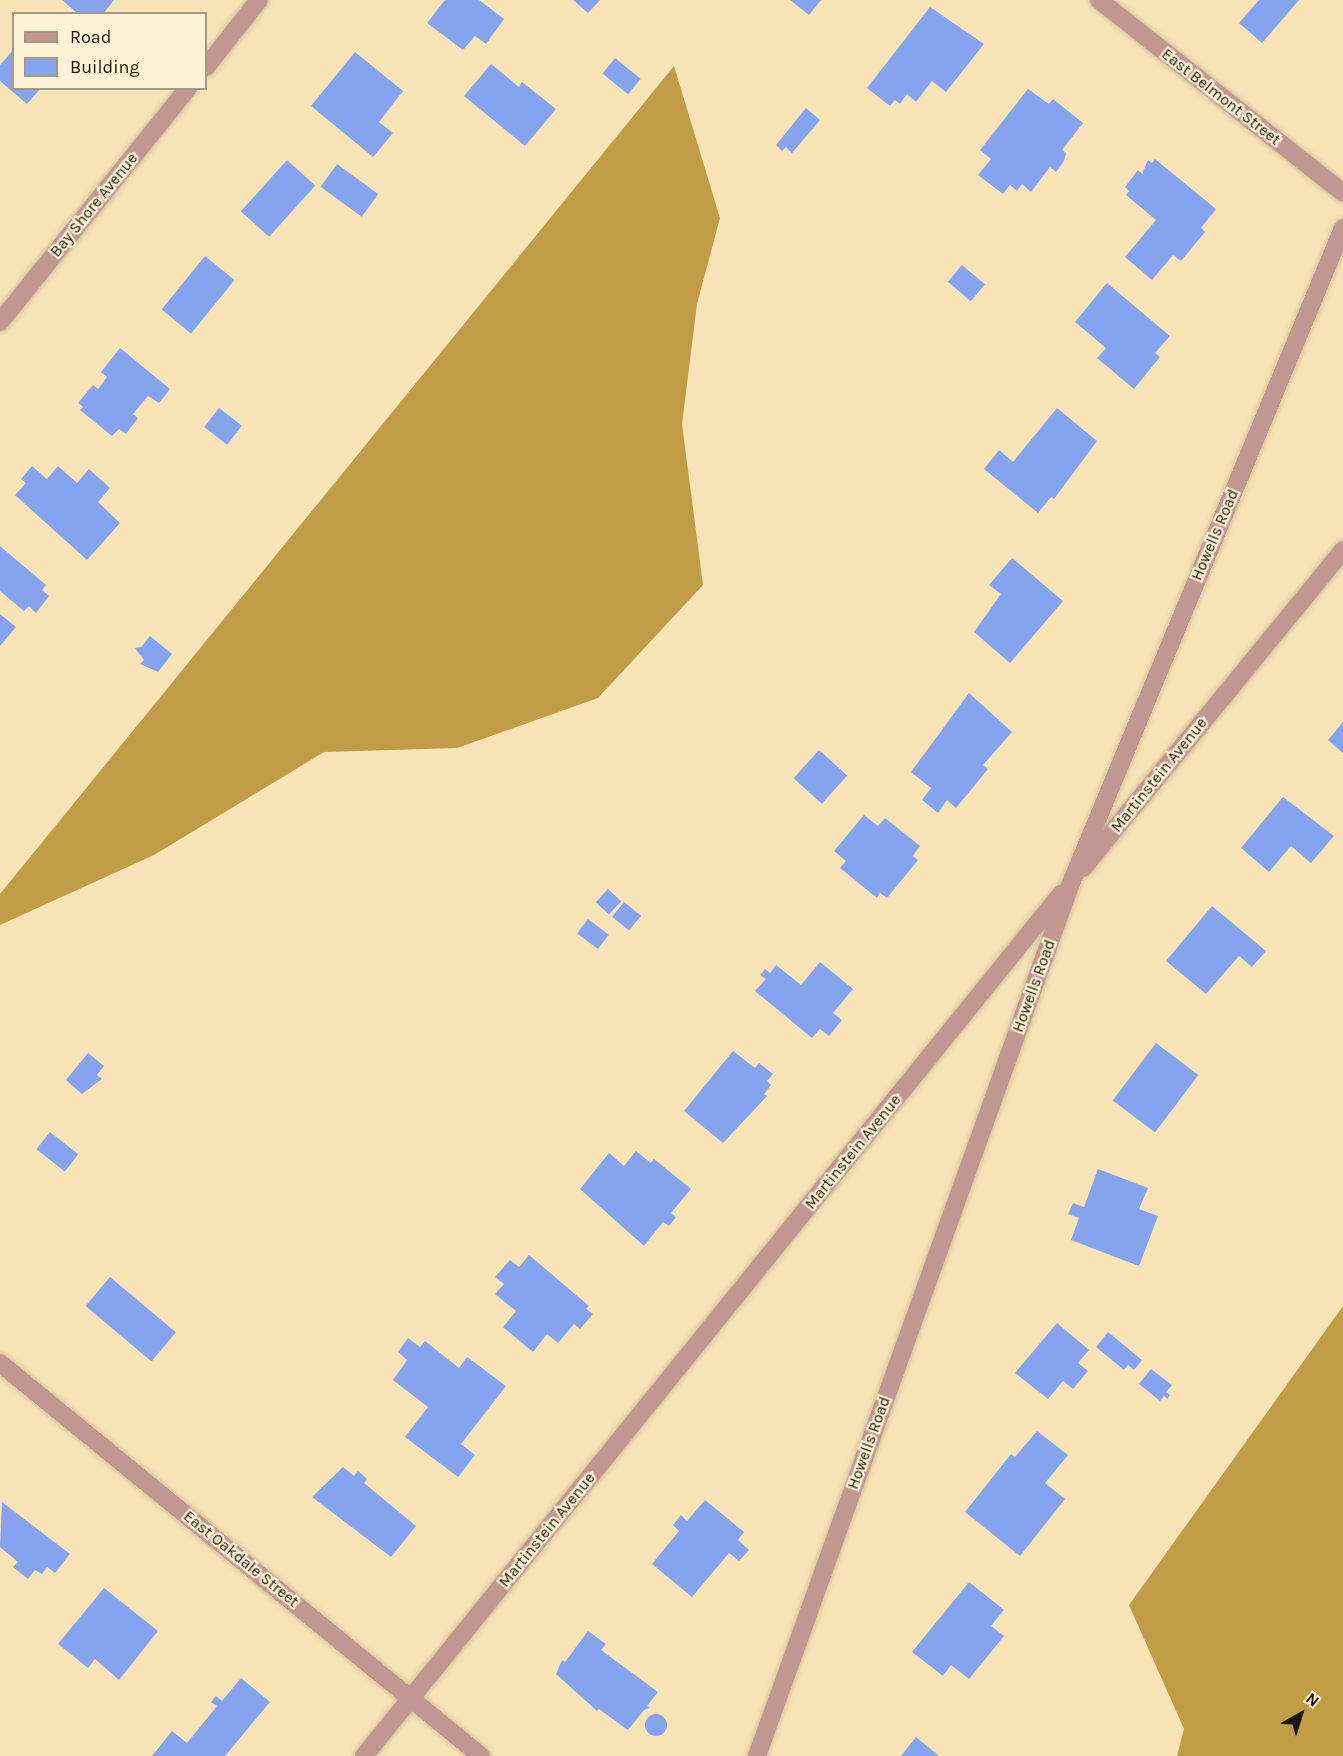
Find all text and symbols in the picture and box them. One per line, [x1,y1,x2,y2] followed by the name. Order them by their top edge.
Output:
[12,12,207,90] legend
[70,26,111,48] text: Road
[1158,45,1284,149] street label: East Belmont Street
[70,56,140,78] text: Building
[46,149,142,261] street label: Bay Shore Avenue
[1187,486,1243,584] street label: Howells Road
[1107,714,1211,836] street label: Martinstein Avenue
[1008,937,1060,1035] street label: Howells Road
[801,1091,905,1213] street label: Martinstein Avenue
[843,1394,895,1492] street label: Howells Road
[495,1469,599,1591] street label: Martinstein Avenue
[179,1507,303,1611] street label: East Oakdale Street
[1271,1684,1331,1744] north arrow
[1302,1689,1323,1711] text: N

